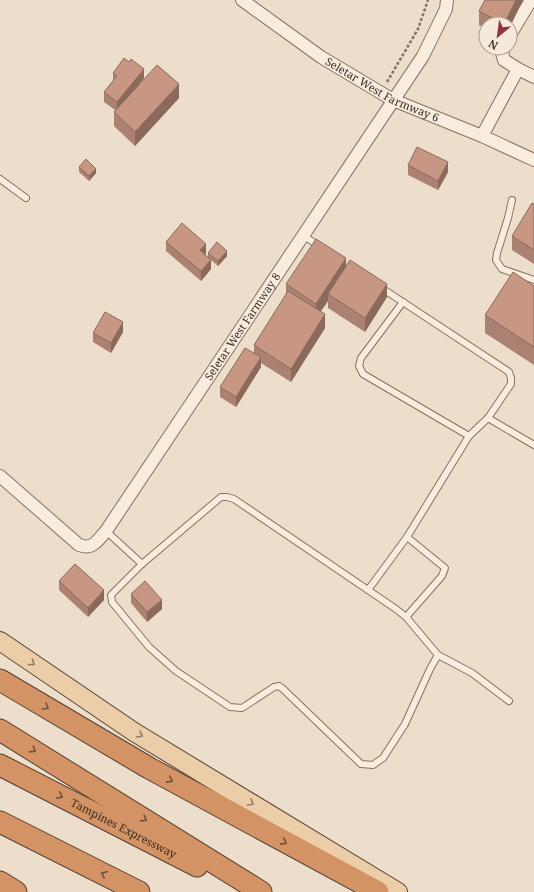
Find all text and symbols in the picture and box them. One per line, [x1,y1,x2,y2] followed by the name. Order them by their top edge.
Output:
[478,16,518,56] north arrow
[485,36,500,54] text: N
[323,53,441,125] street label: Seletar West Farmway 6
[201,270,283,383] street label: Seletar West Farmway 8
[28,658,35,665] one-way arrow
[42,702,49,710] one-way arrow
[136,731,143,738] one-way arrow
[29,746,36,753] one-way arrow
[166,775,173,782] one-way arrow
[55,791,63,799] one-way arrow
[69,795,180,862] street label: Tampines Expressway
[247,798,254,805] one-way arrow
[140,814,147,821] one-way arrow
[280,837,287,844] one-way arrow
[101,872,108,879] one-way arrow

